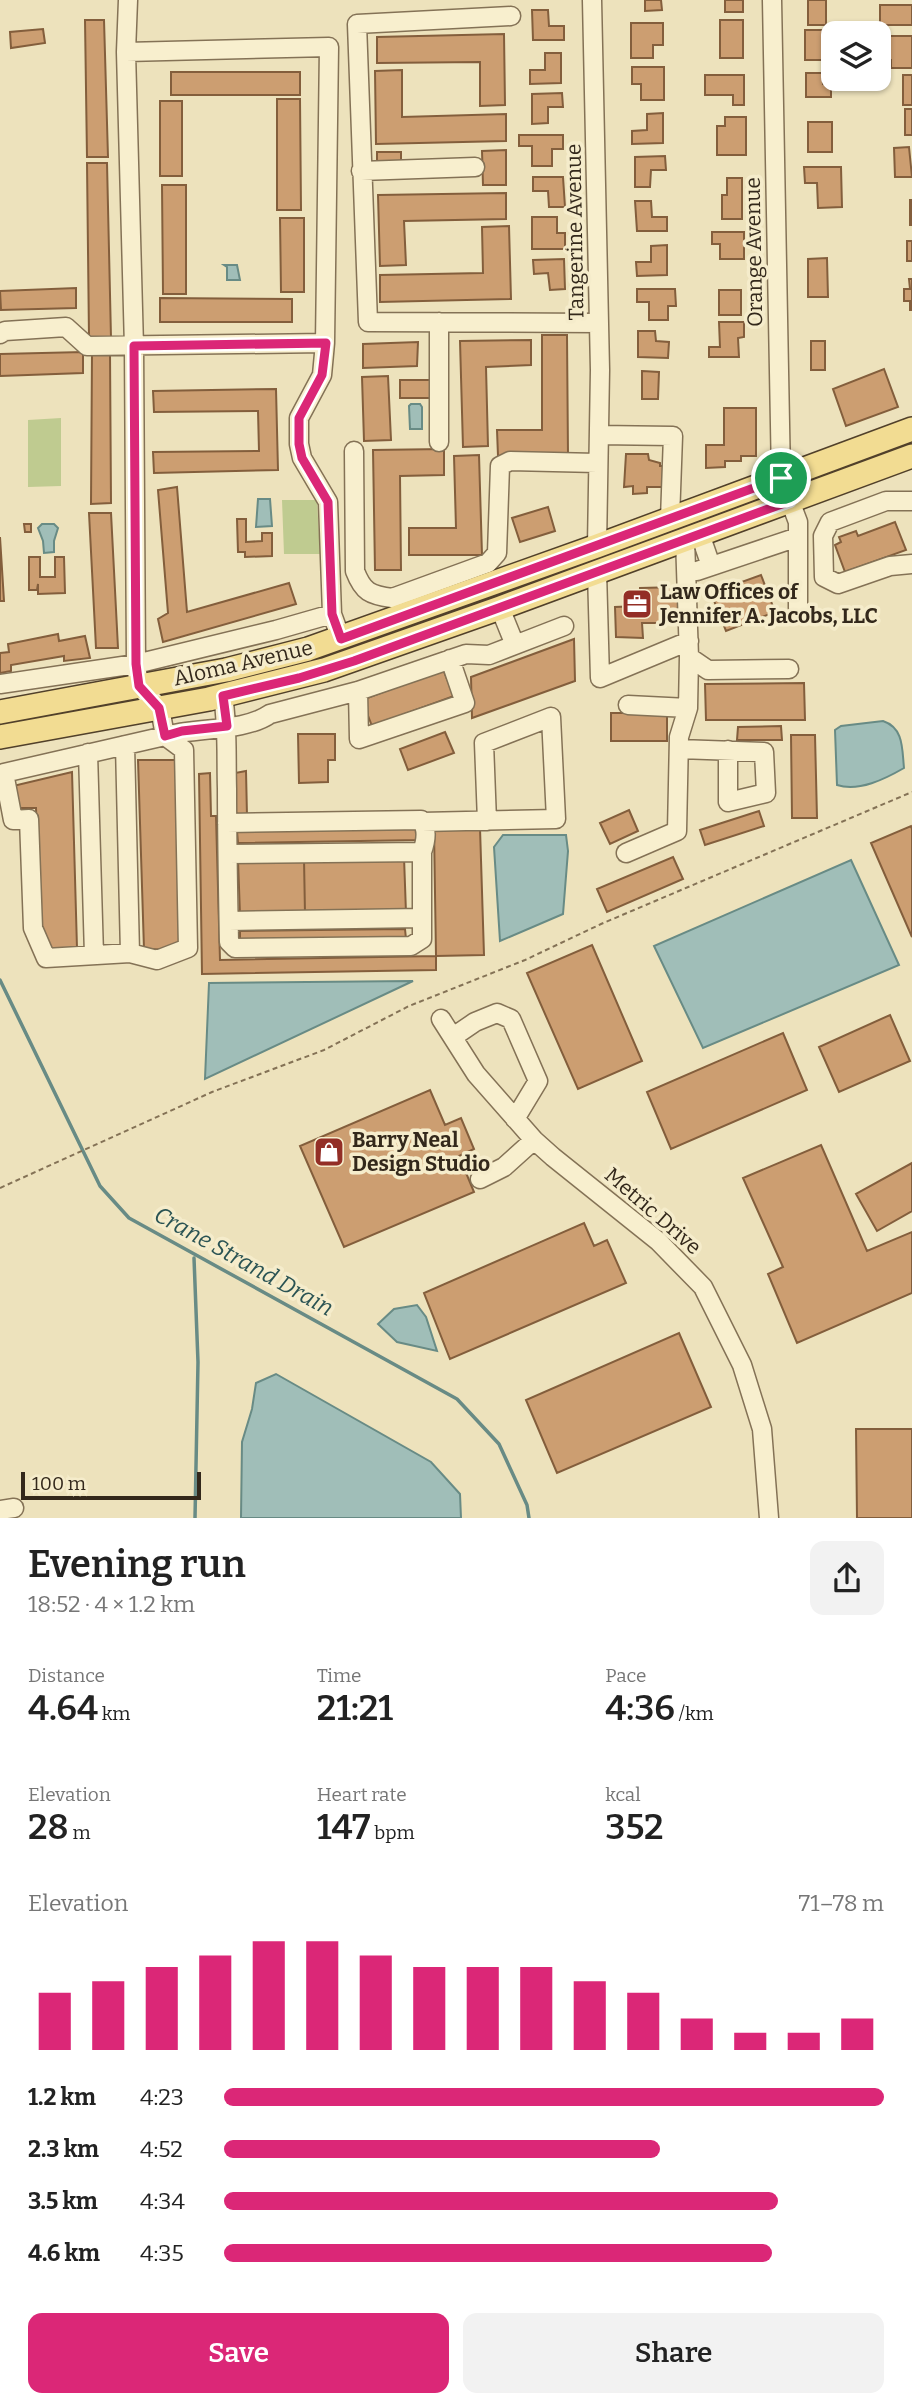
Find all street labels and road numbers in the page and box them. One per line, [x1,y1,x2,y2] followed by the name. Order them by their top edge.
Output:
[560,143,590,321] street label: Tangerine Avenue
[740,177,768,327] street label: Orange Avenue
[171,634,315,692] street label: Aloma Avenue
[599,1162,707,1260] street label: Metric Drive

